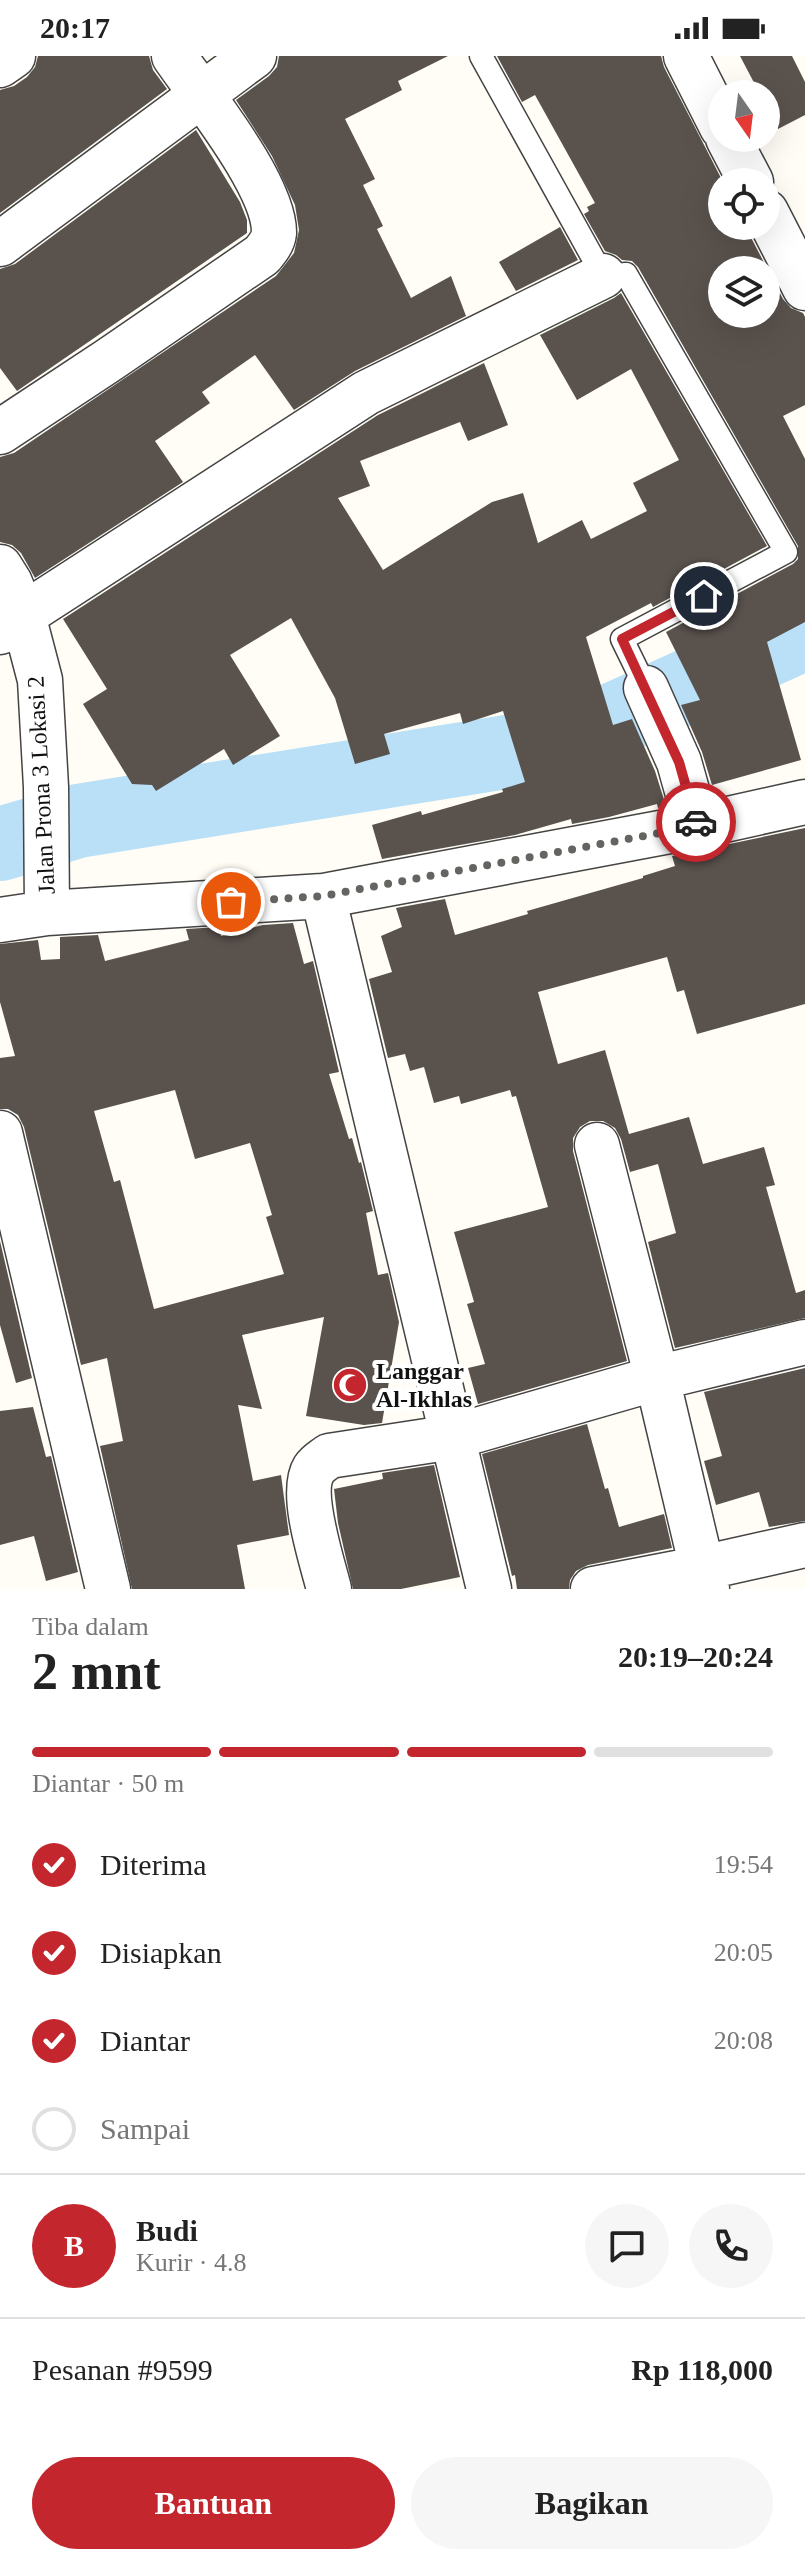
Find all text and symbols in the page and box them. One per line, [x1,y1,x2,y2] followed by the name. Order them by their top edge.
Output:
[40,11,110,44] text: 20:17
[708,80,780,152] north arrow
[708,80,780,328] map controls
[708,168,780,240] button: locate
[708,256,780,328] button: layers
[670,562,738,630] pin
[682,574,726,618] icon: home
[22,675,60,895] street label: Jalan Prona 3 Lokasi 2
[656,782,736,862] courier
[674,800,718,844] icon: car
[197,868,265,936] pin
[209,880,253,924] icon: bag
[376,1358,472,1412] place label: Langgar Al-Ikhlas
[331,1366,369,1404] mosque icon: Langgar Al-Ikhlas
[32,1612,149,1641] text: Tiba dalam
[618,1640,773,1673] text: 20:19–20:24
[32,1643,161,1700] text: 2 mnt
[32,1769,184,1798] text: Diantar · 50 m
[32,1843,76,1887] icon: check
[100,1848,207,1881] text: Diterima
[714,1850,773,1879] text: 19:54
[32,1931,76,1975] icon: check
[100,1936,222,1969] text: Disiapkan
[714,1938,773,1967] text: 20:05
[32,2019,76,2063] icon: check
[100,2024,190,2057] text: Diantar
[714,2026,773,2055] text: 20:08
[100,2112,190,2145] text: Sampai
[585,2204,669,2288] button: chat
[689,2204,773,2288] button: phone
[136,2214,198,2247] text: Budi
[64,2229,84,2262] text: B
[136,2248,246,2277] text: Kurir · 4.8
[32,2353,213,2386] text: Pesanan #9599
[631,2353,773,2386] text: Rp 118,000
[32,2457,395,2549] button: Bantuan
[411,2457,773,2549] button: Bagikan

